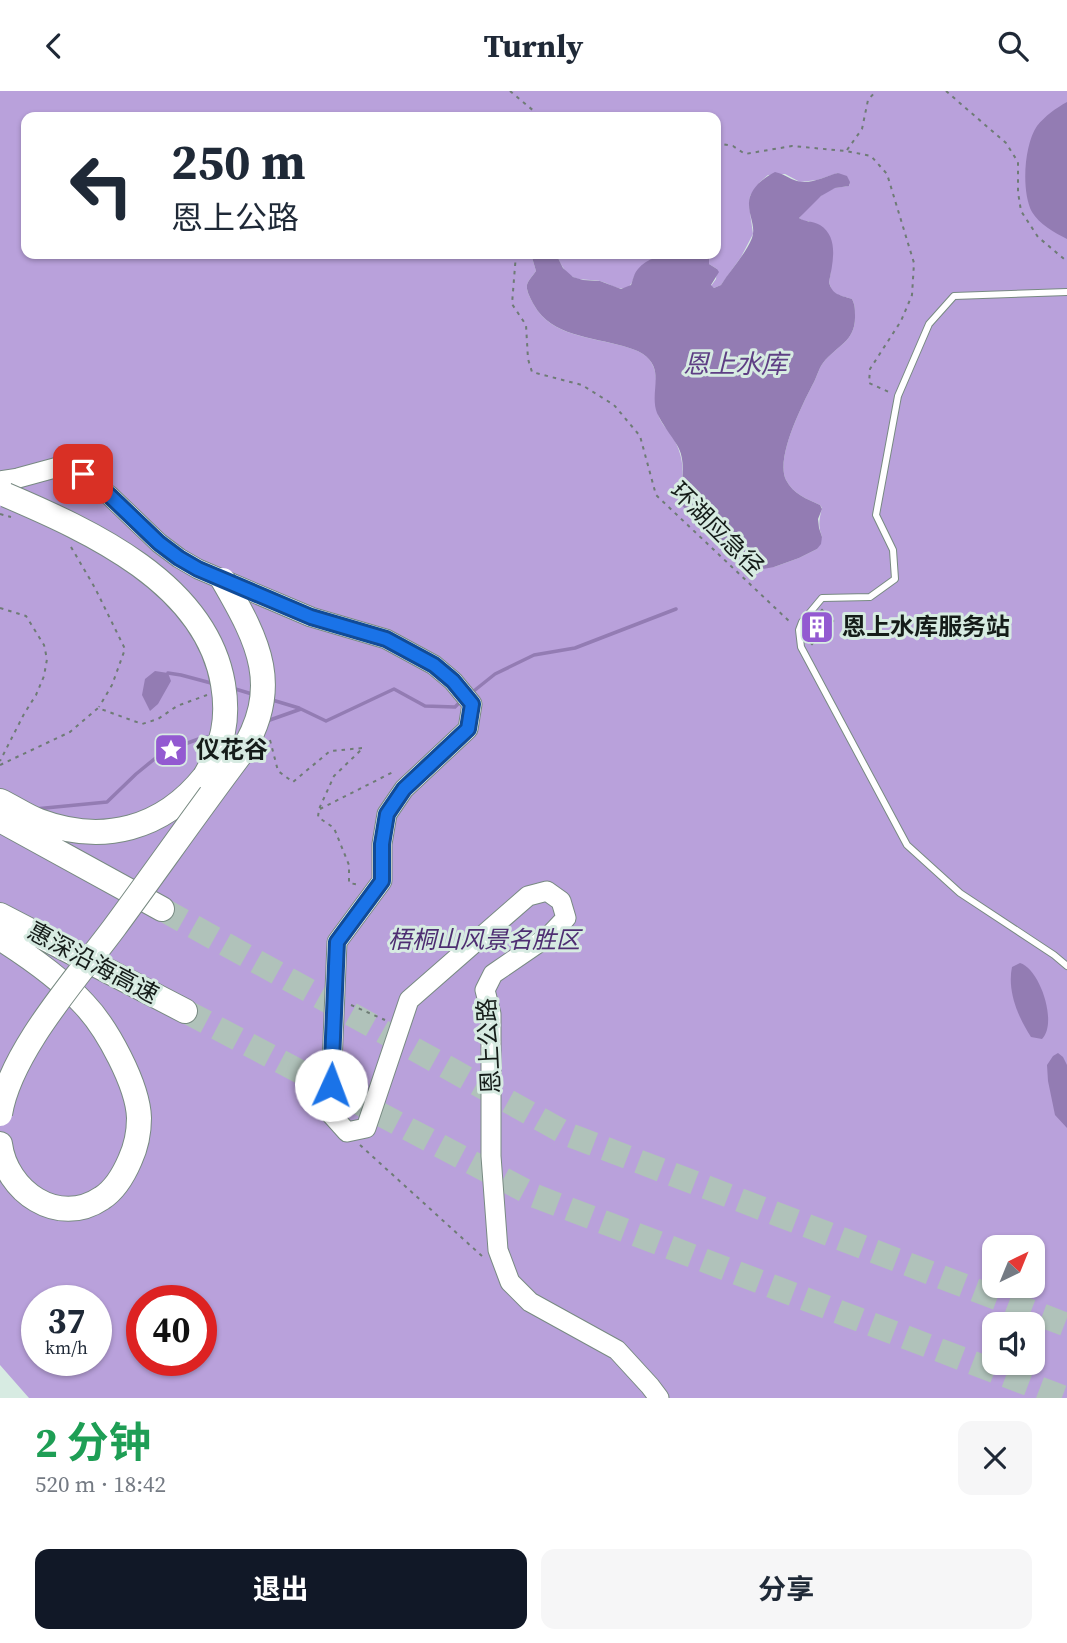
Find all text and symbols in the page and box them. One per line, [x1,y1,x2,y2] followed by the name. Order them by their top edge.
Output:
[484,24,583,68] text: Turnly
[35,27,73,65] icon: back
[994,27,1032,65] icon: search
[171,128,306,195] text: 250 m
[56,140,147,231] icon: left
[171,196,299,240] text: 恩上公路
[683,346,791,382] water label: 恩上水库
[53,444,113,504] pin
[64,455,102,493] icon: arrive
[663,475,771,583] street label: 环湖应急径
[798,608,836,646] building icon: 恩上水库服务站
[842,610,1010,643] place label: 恩上水库服务站
[152,731,190,769] place icon: 仪花谷
[196,733,268,766] place label: 仪花谷
[22,914,165,1011] street label: 惠深沿海高速
[388,923,583,956] park label: 梧桐山风景名胜区
[470,997,507,1095] street label: 恩上公路
[294,1048,368,1122] position arrow
[982,1235,1045,1299] north arrow
[982,1235,1045,1375] map controls
[126,1285,217,1376] speed limit sign: 40
[48,1297,85,1345] text: 37
[982,1312,1045,1375] button: sound
[45,1335,88,1360] text: km/h
[35,1413,151,1471] text: 2 分钟
[958,1421,1032,1495] button: close
[35,1468,166,1500] text: 520 m · 18:42
[35,1549,527,1629] button: 退出
[541,1549,1032,1629] button: 分享

